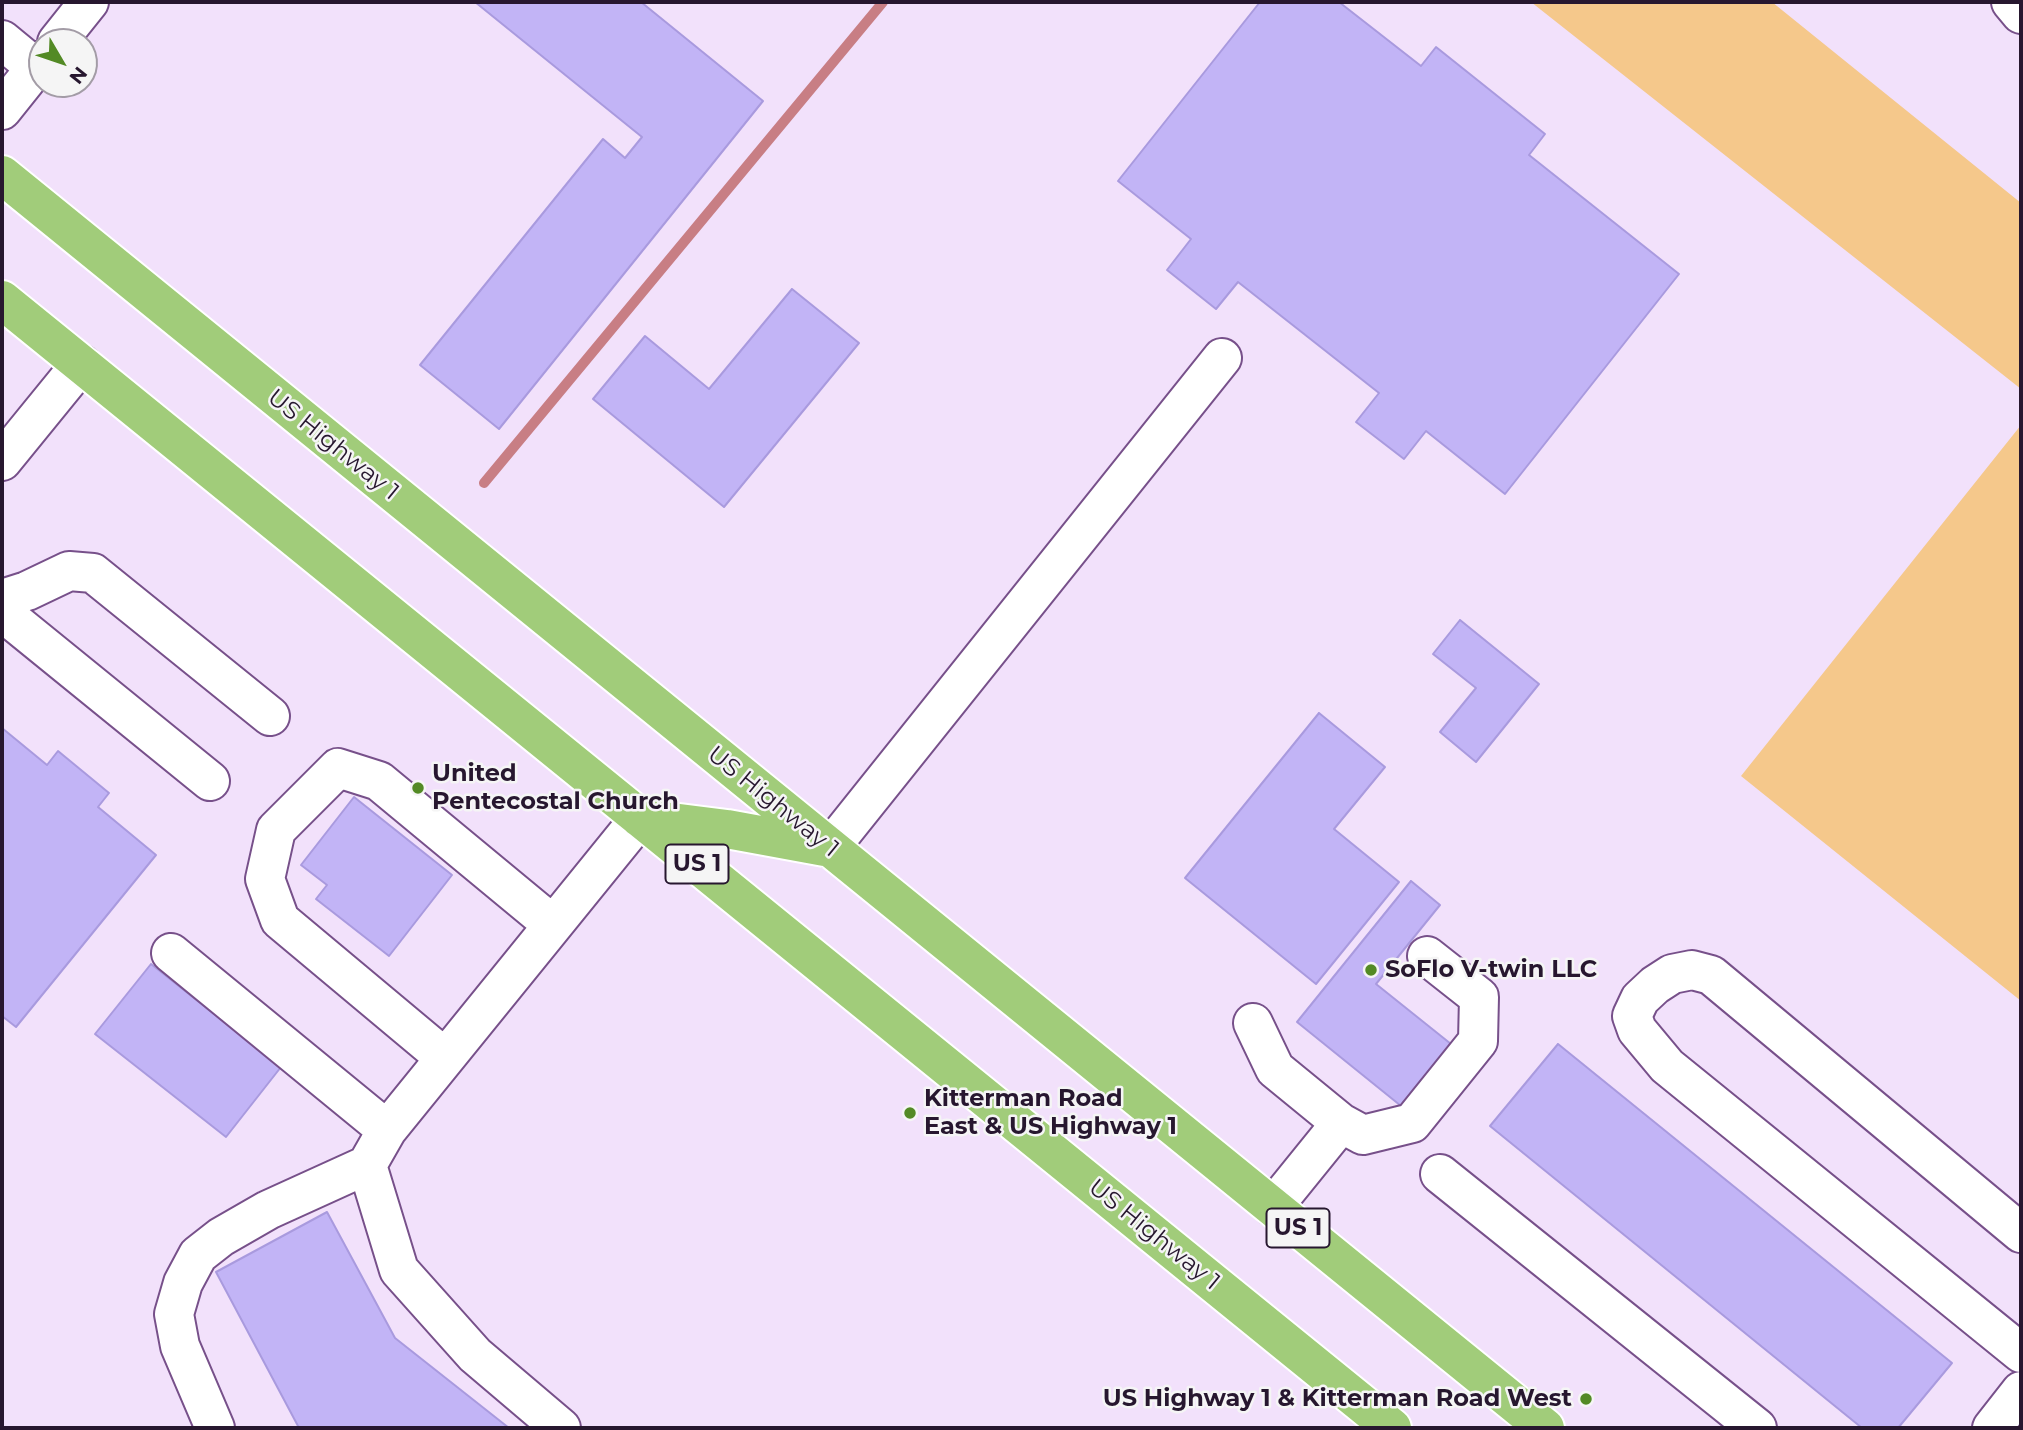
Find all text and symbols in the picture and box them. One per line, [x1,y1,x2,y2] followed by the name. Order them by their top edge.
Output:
[28,28,98,98] north arrow
[64,62,92,88] text: N
[261,383,405,507] street label: US Highway 1
[701,740,845,864] street label: US Highway 1
[432,760,679,816] place label: United Pentecostal Church
[410,780,426,796] marker: United Pentecostal Church
[666,844,728,884] road number: US 1
[1385,956,1597,984] place label: SoFlo V-twin LLC
[1363,962,1379,978] marker: SoFlo V-twin LLC
[924,1085,1177,1141] place label: Kitterman Road East & US Highway 1
[902,1105,918,1121] marker: Kitterman Road East & US Highway 1
[1082,1173,1226,1297] street label: US Highway 1
[1266,1208,1330,1247] road number: US 1
[1103,1385,1572,1413] place label: US Highway 1 & Kitterman Road West
[1578,1391,1594,1407] marker: US Highway 1 & Kitterman Road West

